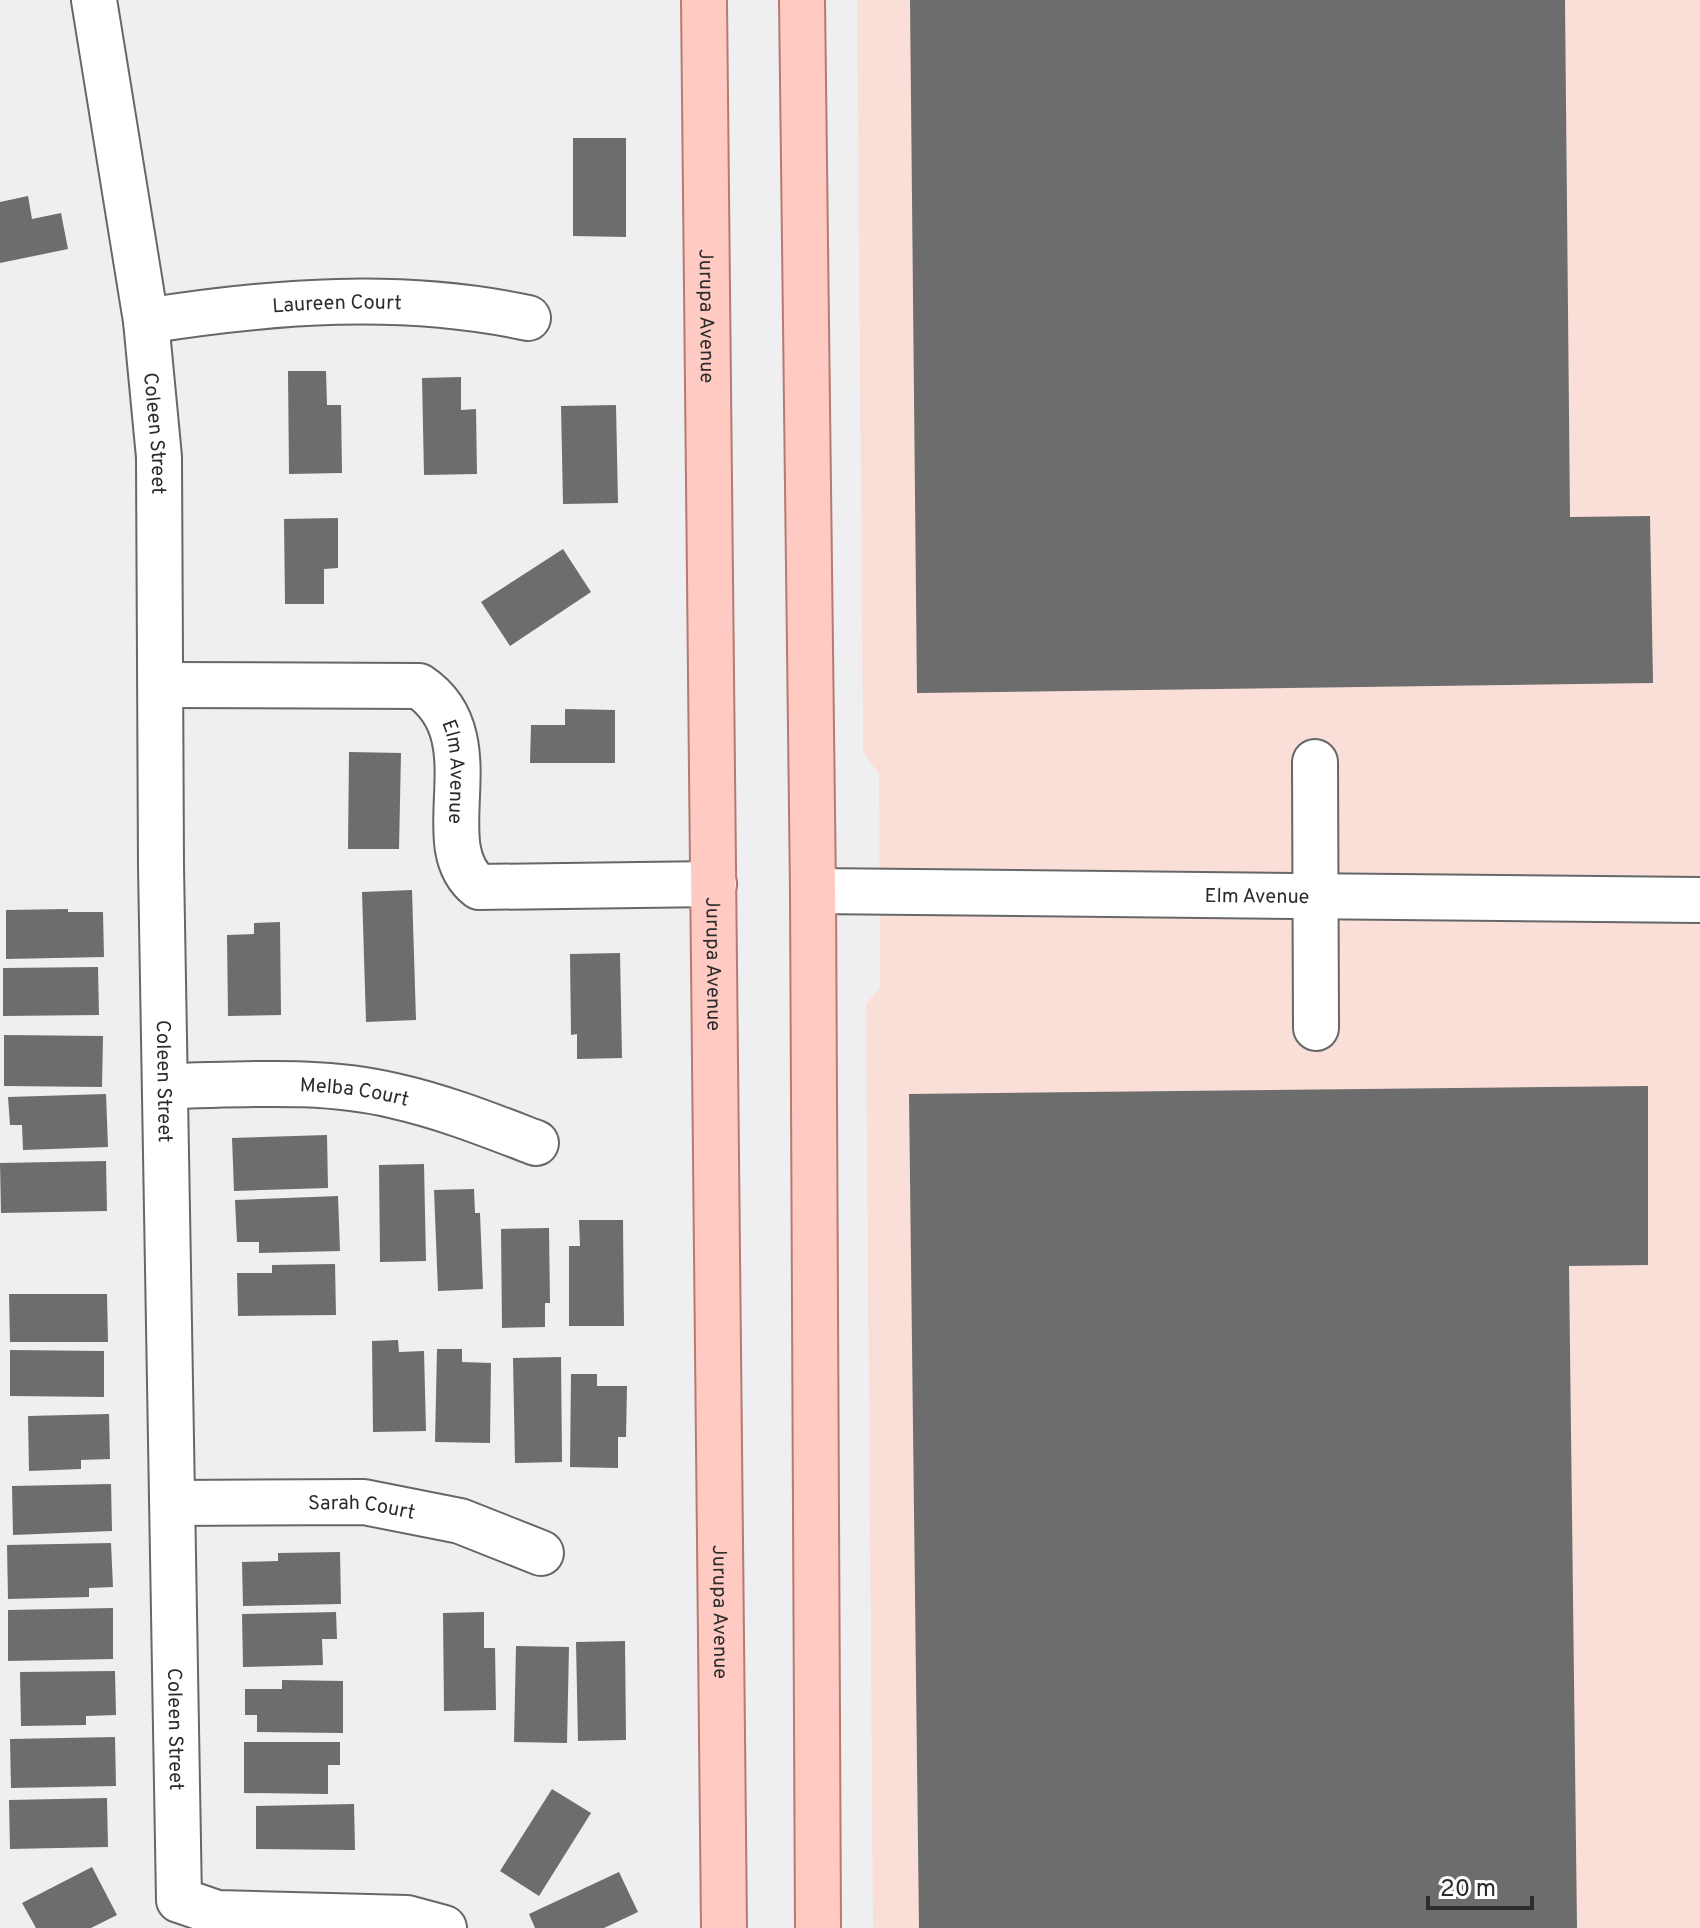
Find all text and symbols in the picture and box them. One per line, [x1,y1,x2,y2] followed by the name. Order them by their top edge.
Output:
[692,249,719,383] street label: Jurupa Avenue
[271,291,402,320] street label: Laureen Court
[136,371,170,495] street label: Coleen Street
[434,716,469,824] street label: Elm Avenue
[1204,884,1310,911] street label: Elm Avenue
[698,897,726,1031] street label: Jurupa Avenue
[149,1020,177,1143] street label: Coleen Street
[299,1073,411,1114] street label: Melba Court
[308,1491,417,1527] street label: Sarah Court
[705,1545,732,1679] street label: Jurupa Avenue
[160,1668,188,1791] street label: Coleen Street
[1428,1860,1532,1910] scale bar
[1440,1875,1496,1905] text: 20 m

